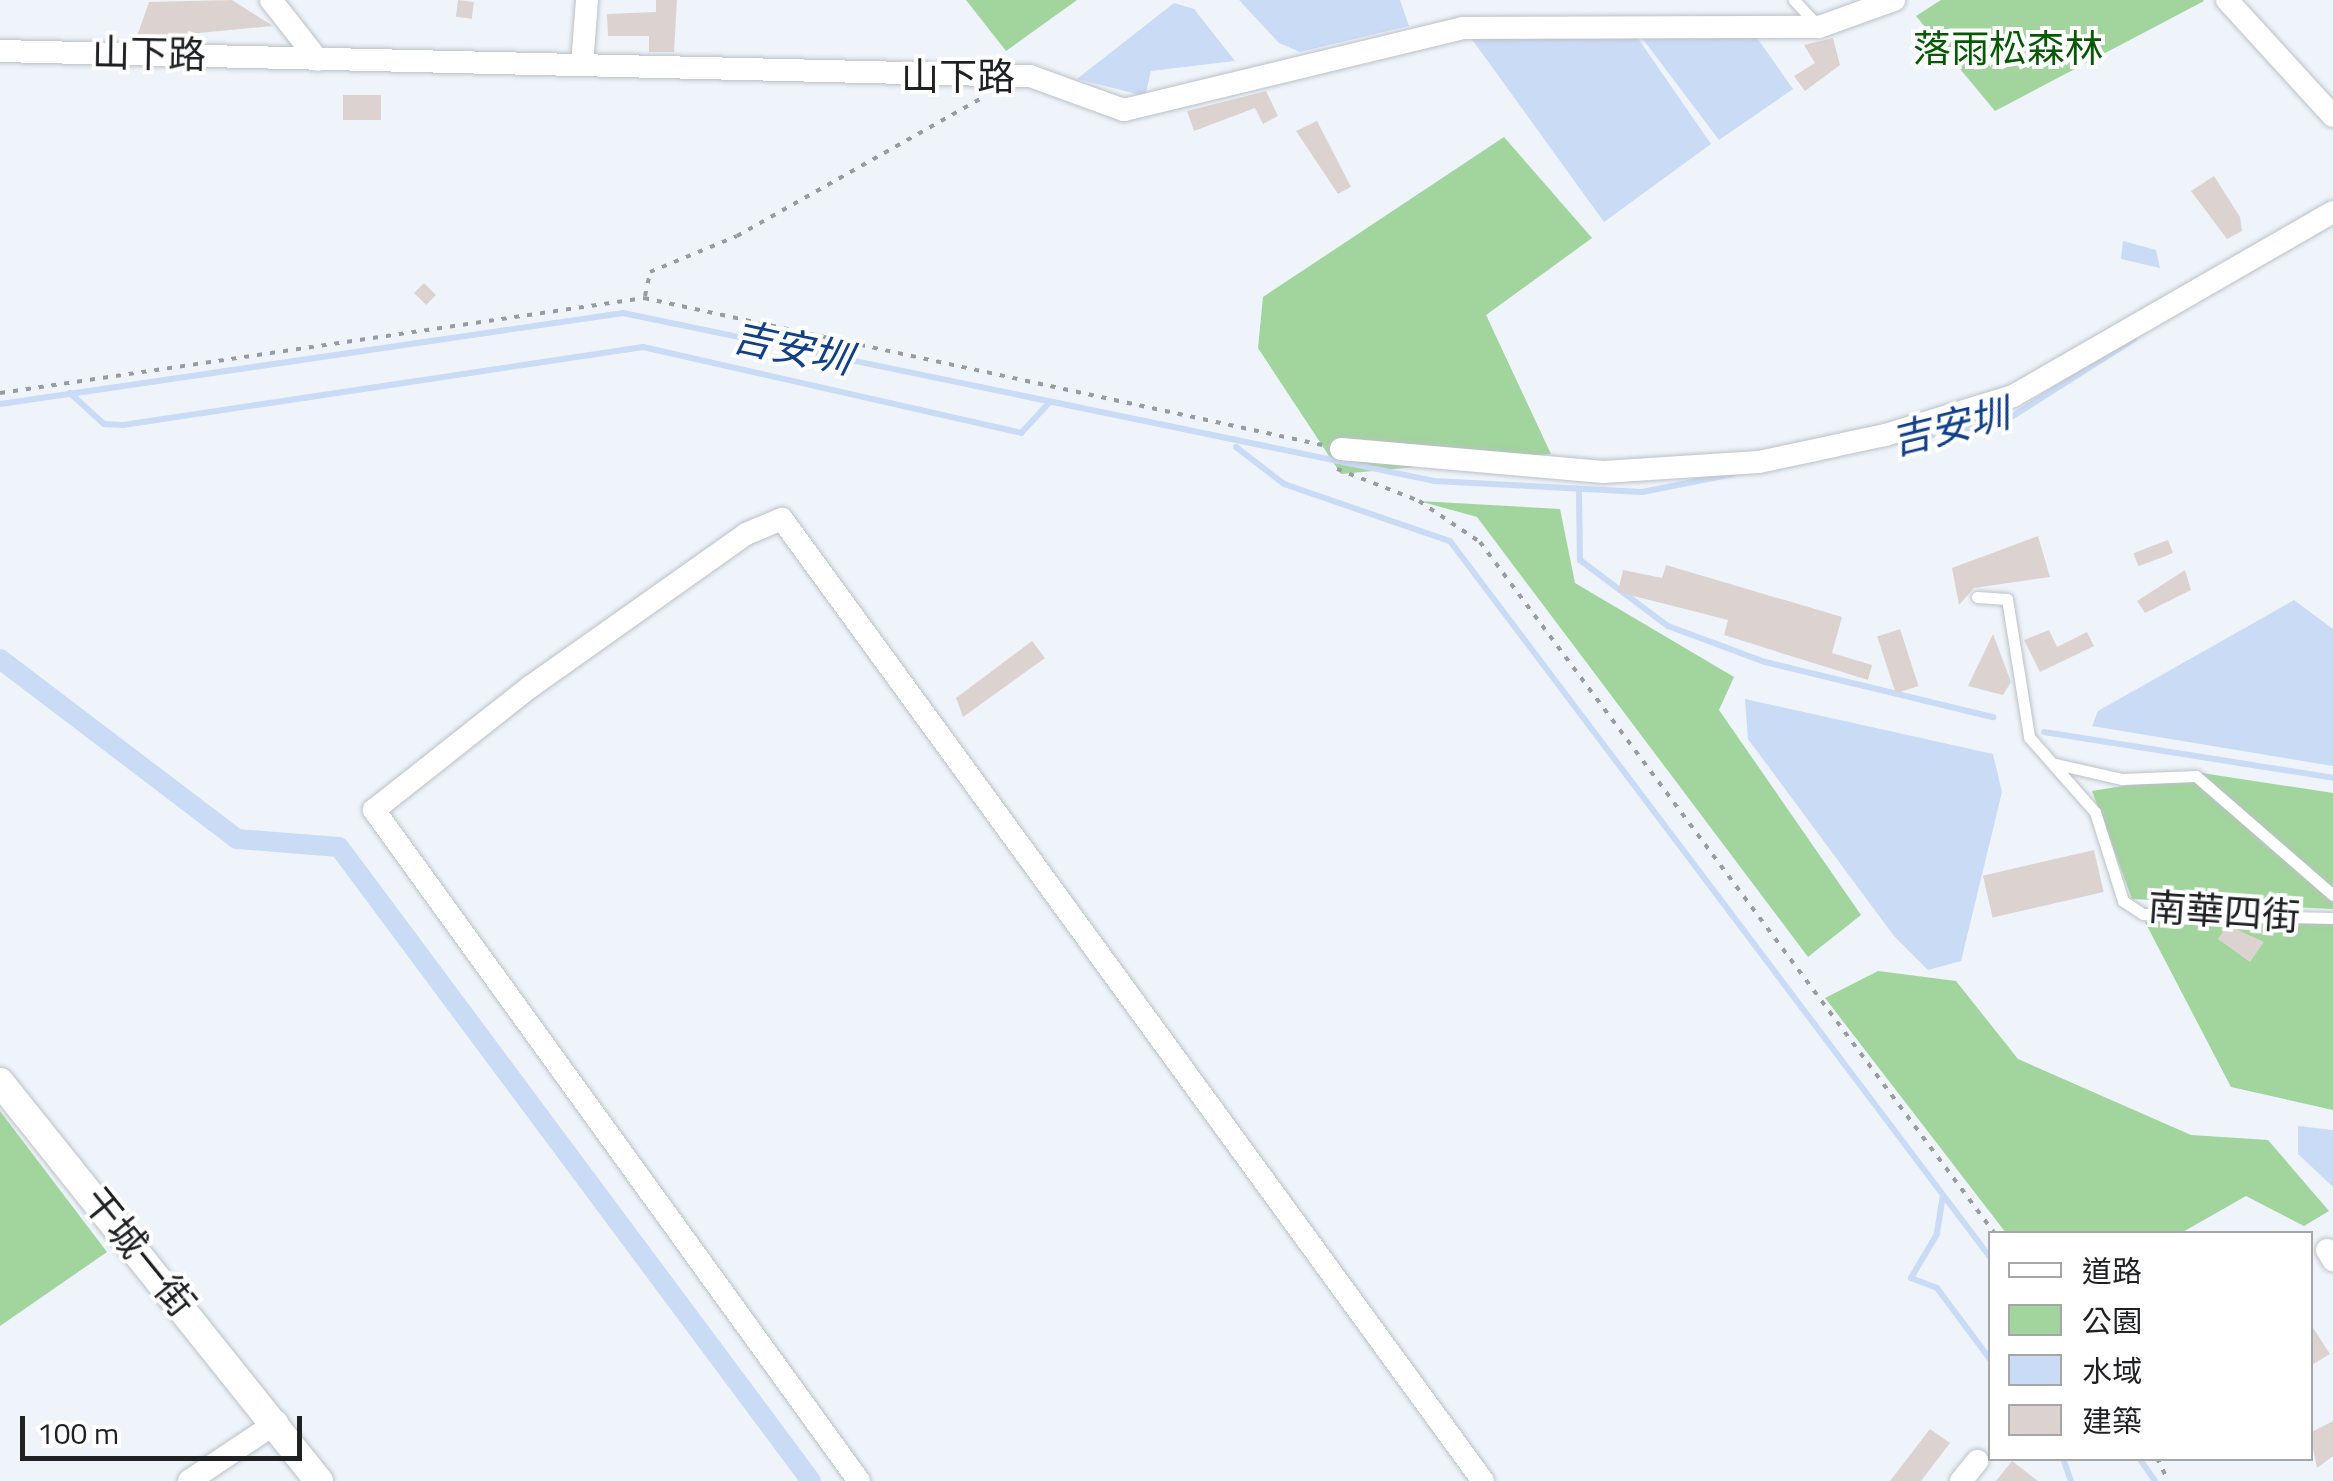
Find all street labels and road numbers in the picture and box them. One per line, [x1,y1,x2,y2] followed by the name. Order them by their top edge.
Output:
[92,30,206,78] street label: 山下路
[901,54,1015,100] street label: 山下路
[2147,884,2301,940] street label: 南華四街
[73,1179,205,1325] street label: 干城一街

